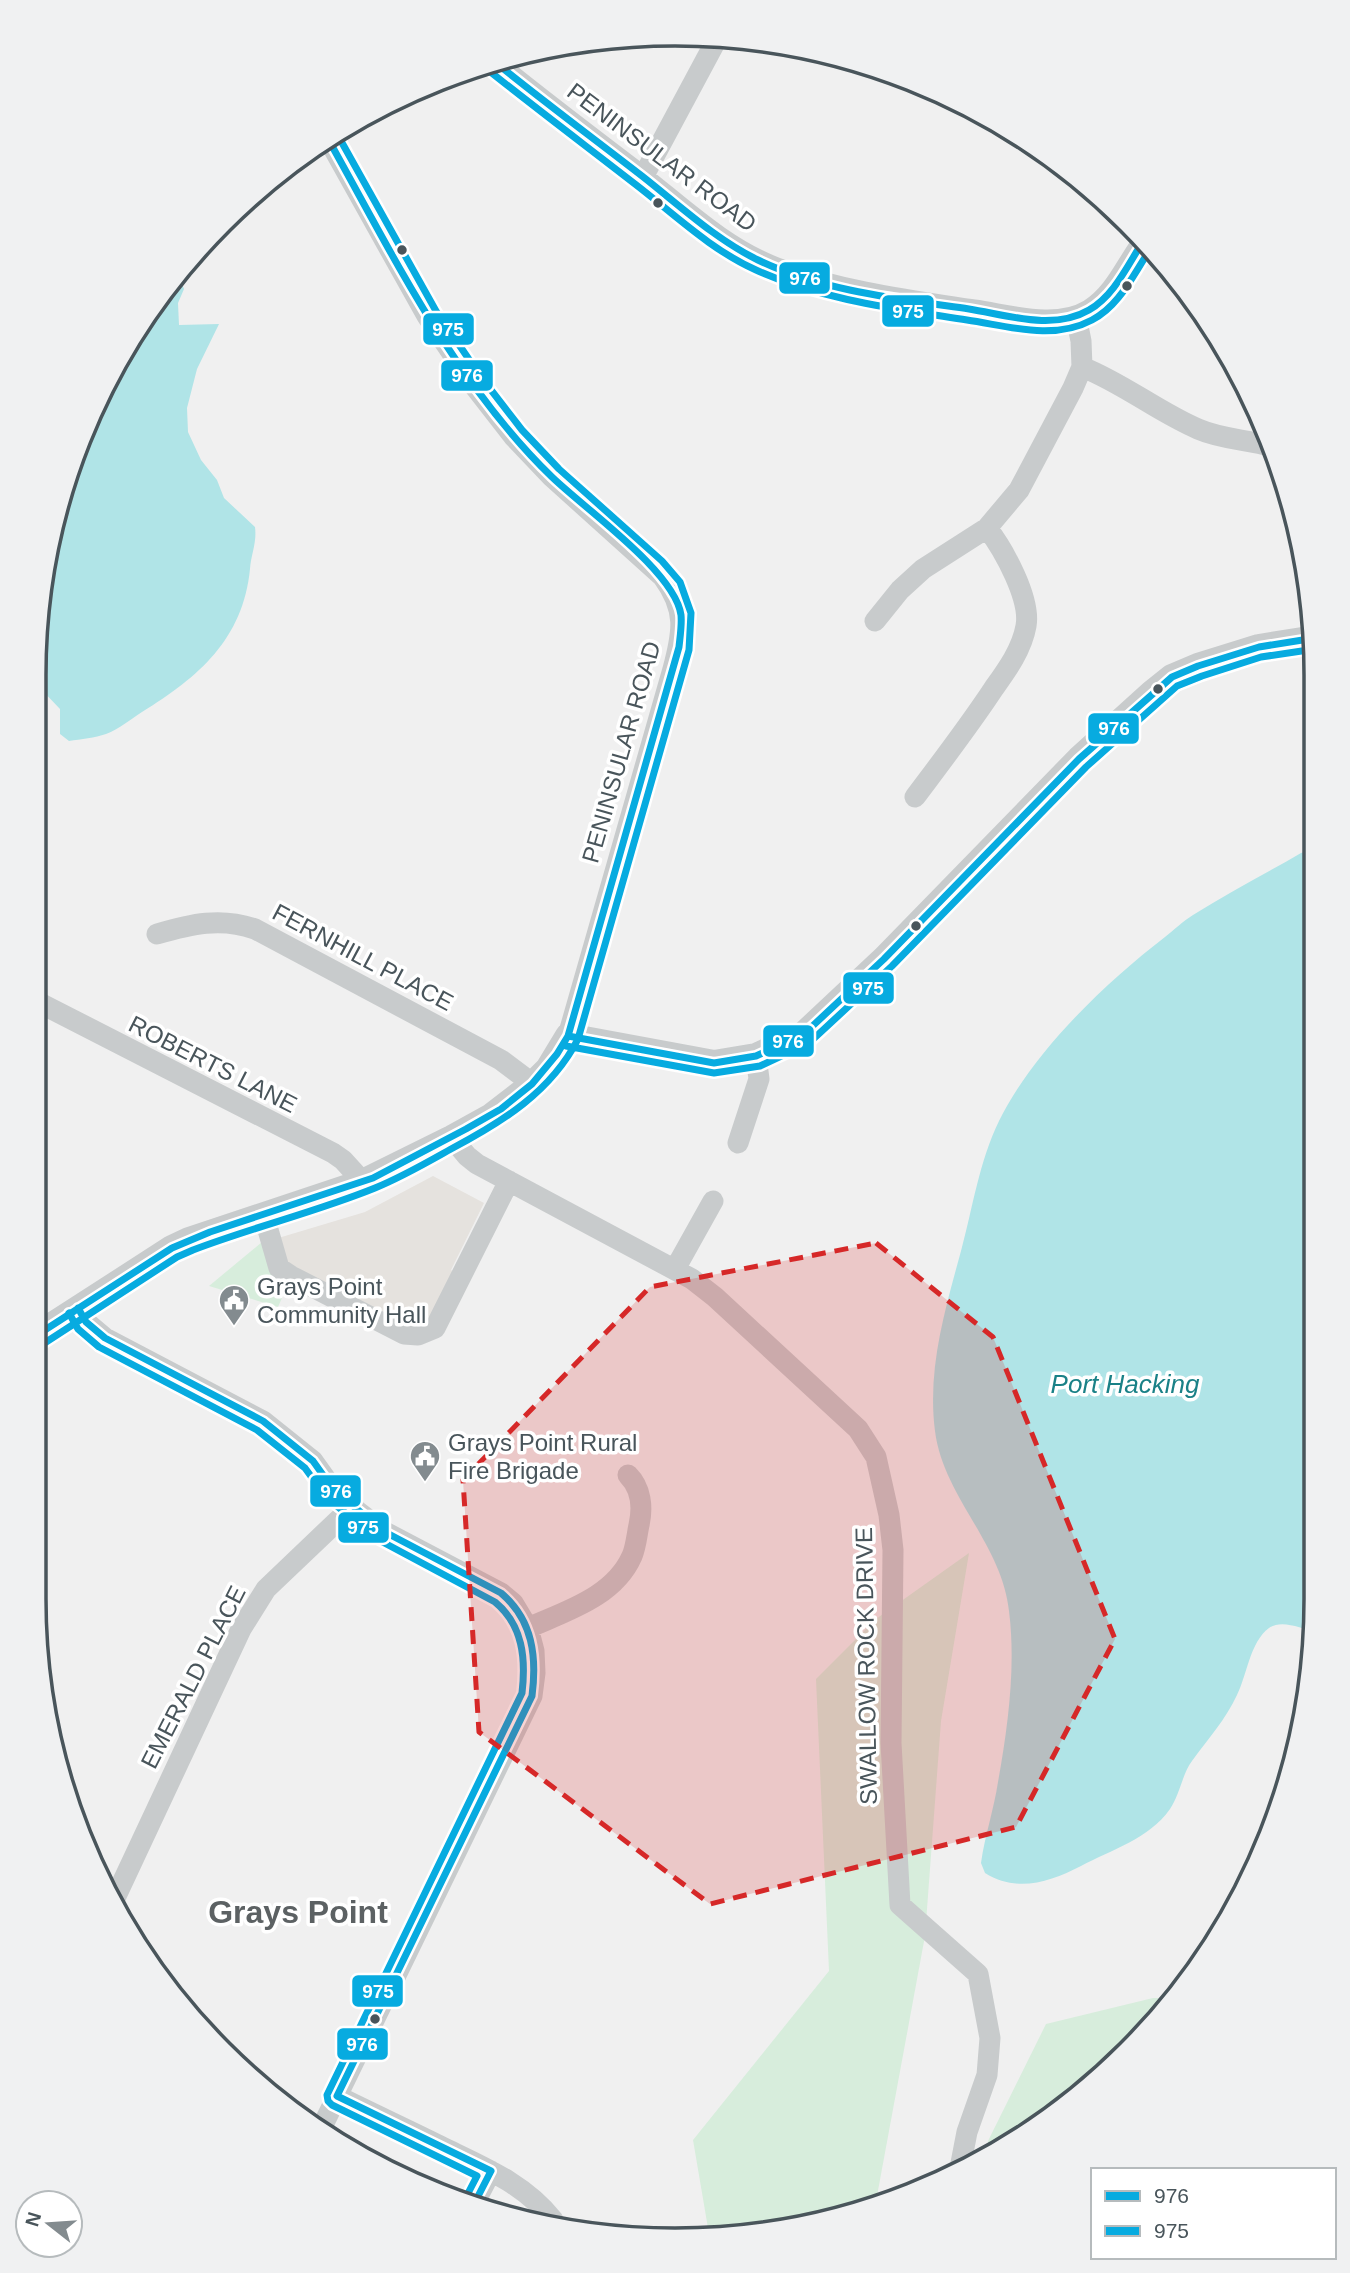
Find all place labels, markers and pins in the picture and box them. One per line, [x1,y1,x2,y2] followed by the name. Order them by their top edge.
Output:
[651,196,665,210] unlabelled marker
[395,243,409,257] unlabelled marker
[1120,279,1134,293] unlabelled marker
[1151,682,1165,696] unlabelled marker
[909,919,923,933] unlabelled marker
[257,1273,426,1328] place label: Grays Point Community Hall
[217,1283,251,1327] public building icon: Grays Point Community Hall
[448,1429,637,1484] place label: Grays Point Rural Fire Brigade
[408,1439,442,1483] public building icon: Grays Point Rural Fire Brigade
[368,2012,382,2026] unlabelled marker

